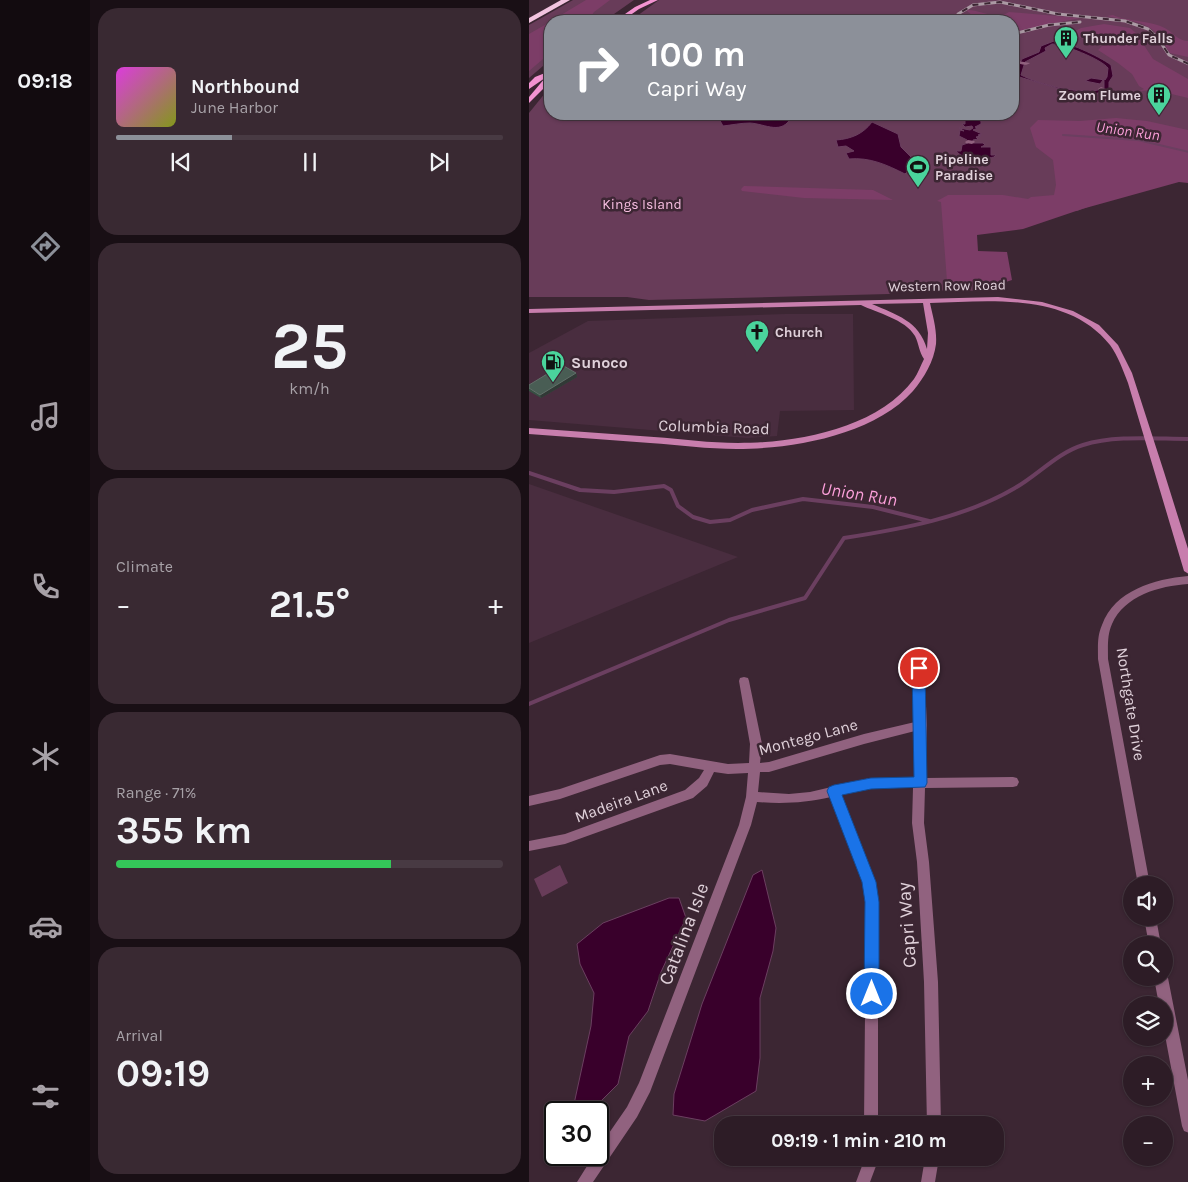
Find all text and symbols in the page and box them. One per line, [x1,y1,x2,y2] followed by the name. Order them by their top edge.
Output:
[1053,25,1079,59] building icon: Thunder Falls
[1083,30,1173,47] place label: Thunder Falls
[647,34,746,75] text: 100 m
[564,35,629,100] icon: right
[17,68,73,94] text: 09:18
[191,76,300,98] text: Northbound
[647,76,747,102] text: Capri Way
[1146,82,1172,116] building icon: Zoom Flume
[1058,87,1141,104] place label: Zoom Flume
[191,98,278,117] text: June Harbor
[1095,118,1161,144] water label: Union Run
[167,148,195,176] icon: previous
[296,148,324,176] icon: pause
[425,148,453,176] icon: next
[935,151,993,184] place label: Pipeline Paradise
[905,154,931,188] sports icon: Pipeline Paradise
[602,196,682,213] park label: Kings Island
[28,229,63,264] icon: directions
[888,276,1006,296] street label: Western Row Road
[271,308,348,384] text: 25
[744,319,770,353] church icon: Church
[775,324,823,341] place label: Church
[540,349,566,383] fuel station icon: Sunoco
[571,353,628,372] place label: Sunoco
[289,379,330,398] text: km/h
[28,399,63,434] icon: music
[658,416,770,438] street label: Columbia Road
[819,477,899,511] water label: Union Run
[116,557,173,576] text: Climate
[28,569,63,604] icon: phone
[269,582,350,627] text: 21.5°
[116,588,131,621] text: −
[488,588,503,621] text: +
[1113,646,1149,762] street label: Northgate Drive
[898,647,940,689] pin
[905,654,933,682] icon: arrive
[756,715,860,759] street label: Montego Lane
[28,739,63,774] icon: climate
[572,775,670,827] street label: Madeira Lane
[116,783,196,802] text: Range · 71%
[116,808,252,853] text: 355 km
[1123,876,1173,1166] map controls
[1123,876,1173,926] button: sound
[654,880,714,988] street label: Catalina Isle
[893,881,921,969] street label: Capri Way
[28,909,63,944] icon: car
[1123,936,1173,986] button: search
[845,967,897,1019] position arrow
[1123,996,1173,1046] button: layers
[116,1026,163,1045] text: Arrival
[116,1051,210,1096] text: 09:19
[1123,1056,1173,1106] button: +
[28,1079,63,1114] icon: filters
[544,1101,609,1166] speed limit sign: 30
[1123,1116,1173,1166] button: −
[771,1130,947,1152] text: 09:19 · 1 min · 210 m

